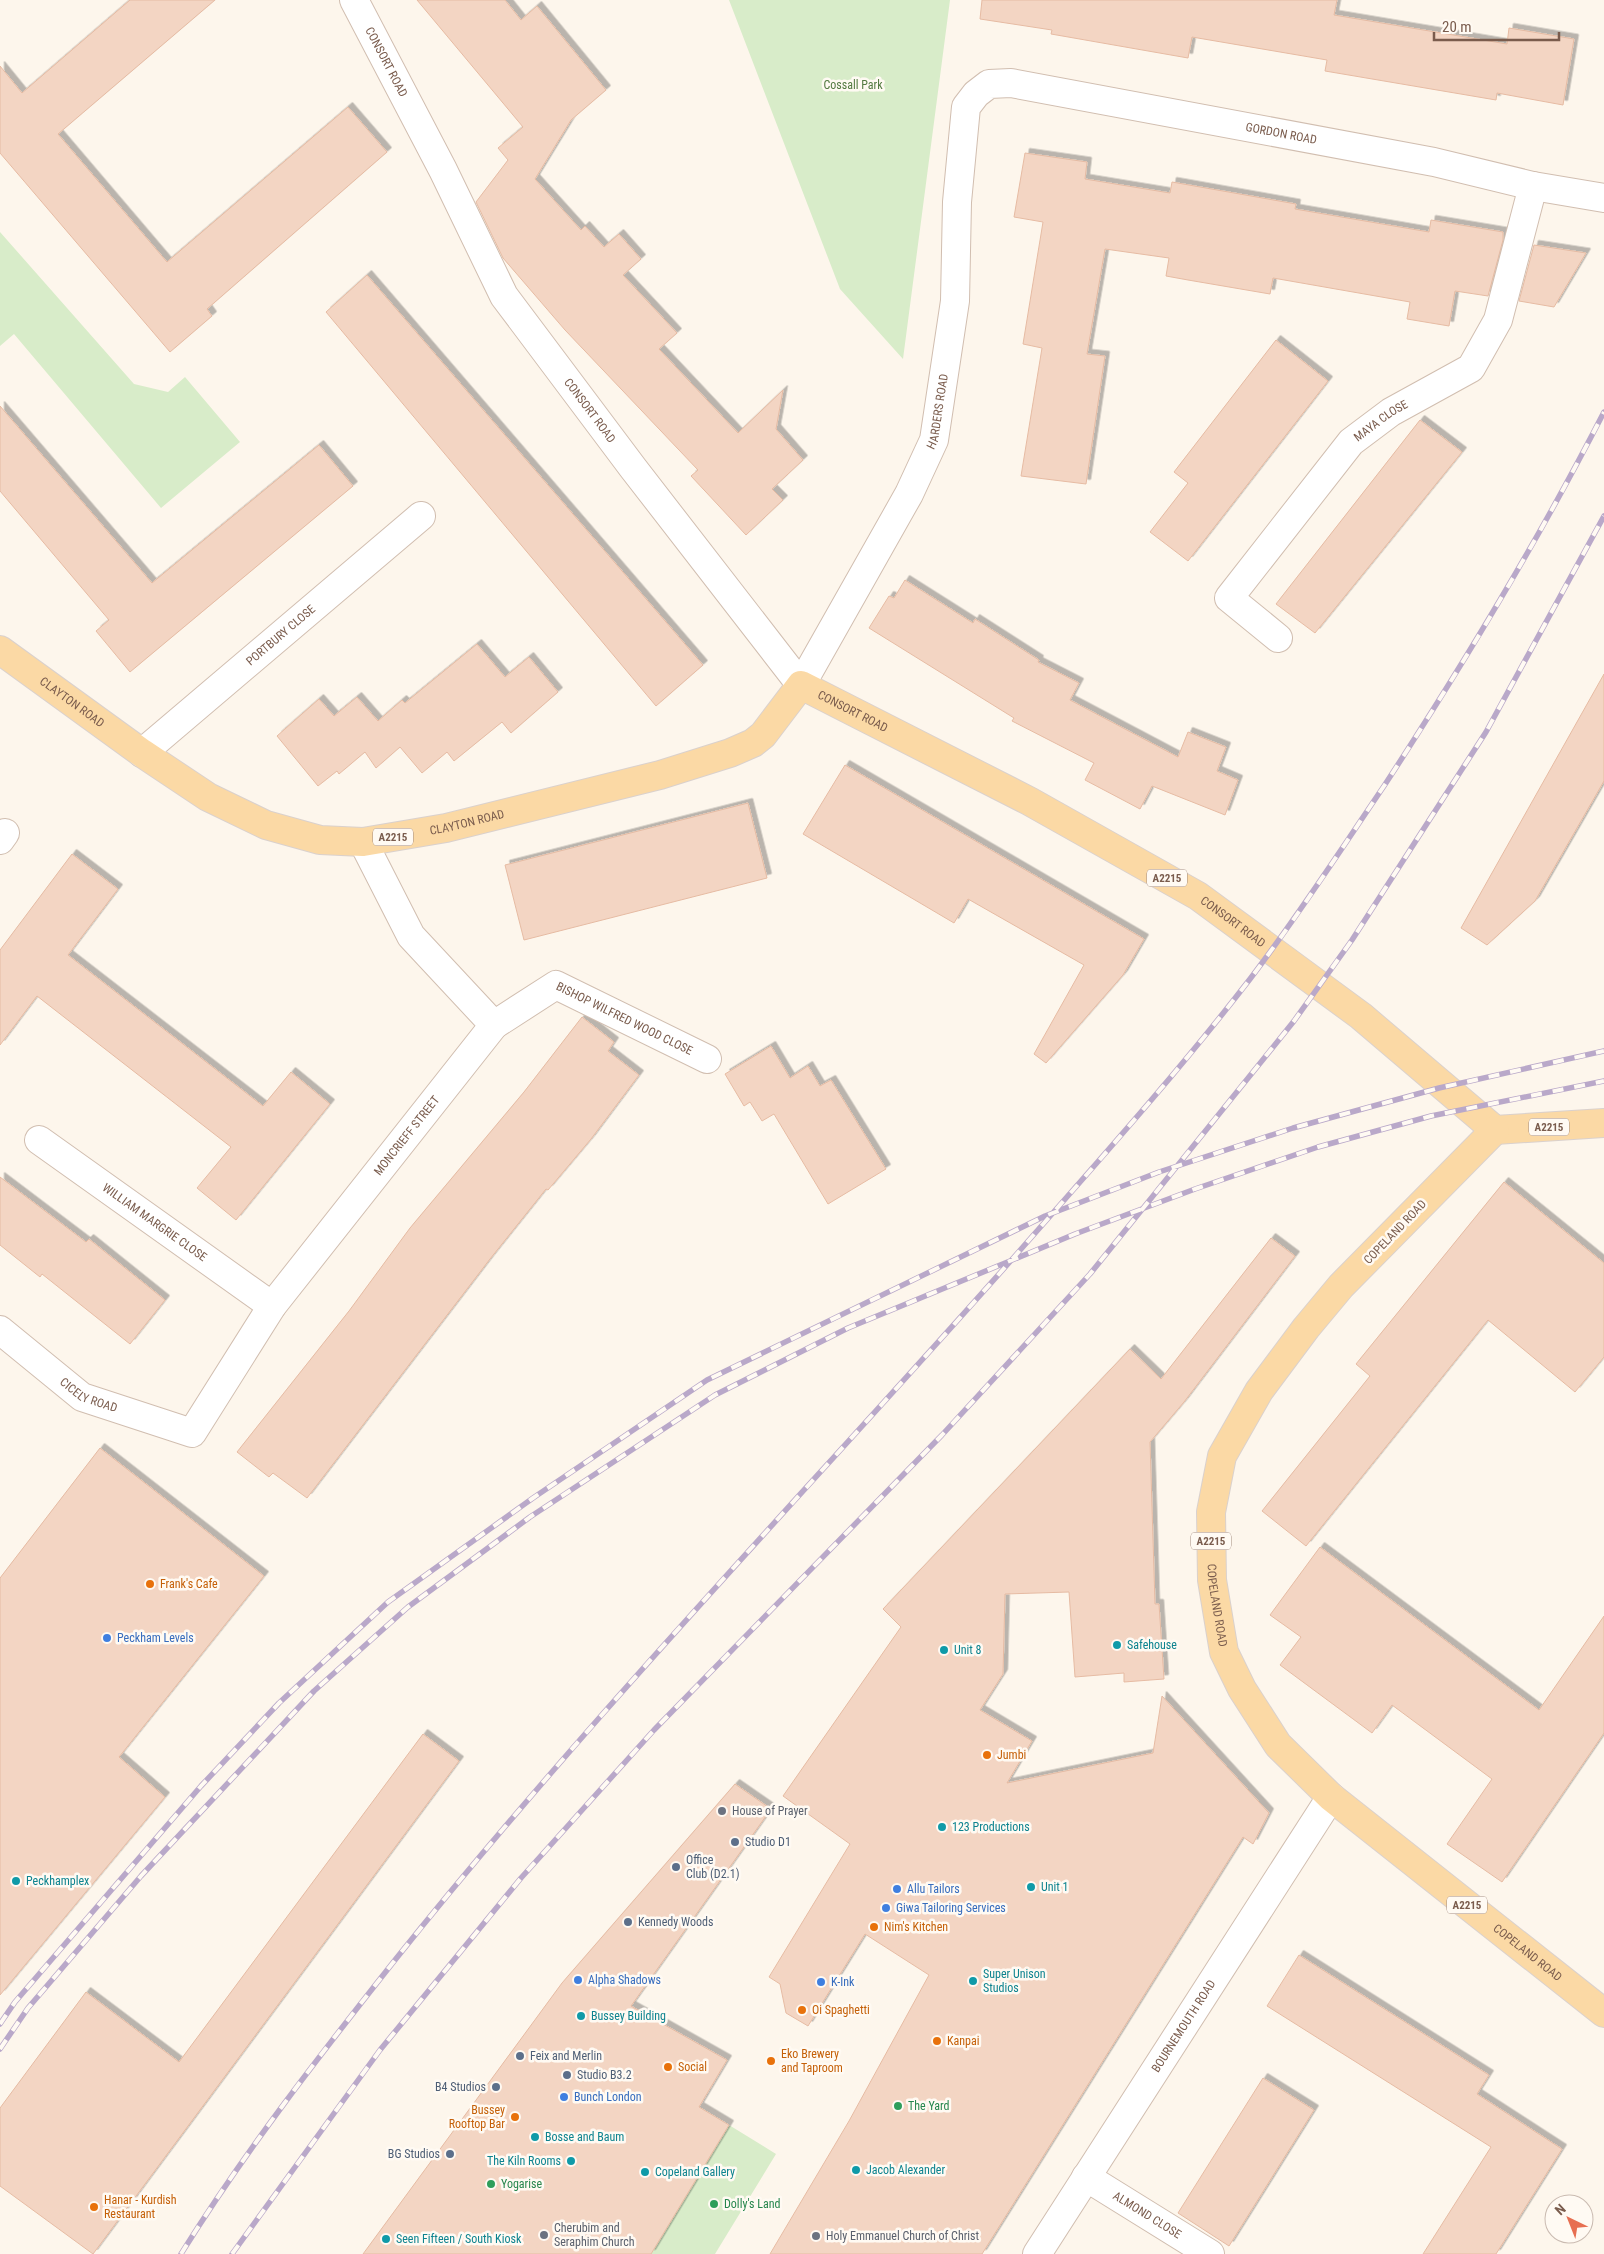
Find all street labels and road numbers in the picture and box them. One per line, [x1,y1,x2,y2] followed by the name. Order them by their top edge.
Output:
[362,25,411,99] street label: CONSORT ROAD
[1244,120,1318,147] street label: GORDON ROAD
[924,373,951,451] street label: HARDERS ROAD
[561,376,619,446] street label: CONSORT ROAD
[1351,397,1410,444] street label: MAYA CLOSE
[243,602,318,668] street label: PORTBURY CLOSE
[37,674,107,730] street label: CLAYTON ROAD
[815,688,890,735] street label: CONSORT ROAD
[429,807,506,838] street label: CLAYTON ROAD
[373,829,413,846] road number: A2215
[1147,870,1187,886] road number: A2215
[1198,893,1268,950] street label: CONSORT ROAD
[554,979,695,1058] street label: BISHOP WILFRED WOOD CLOSE
[371,1093,442,1178] street label: MONCRIEFF STREET
[1529,1118,1569,1136] road number: A2215
[100,1181,210,1264] street label: WILLIAM MARGRIE CLOSE
[1361,1197,1429,1267] street label: COPELAND ROAD
[57,1375,119,1415] street label: CICELY ROAD
[1191,1532,1231,1550] road number: A2215
[1205,1564,1230,1648] street label: COPELAND ROAD
[1447,1896,1487,1914] road number: A2215
[1490,1921,1565,1984] street label: COPELAND ROAD
[1149,1977,1219,2075] street label: BOURNEMOUTH ROAD
[1111,2189,1184,2241] street label: ALMOND CLOSE

